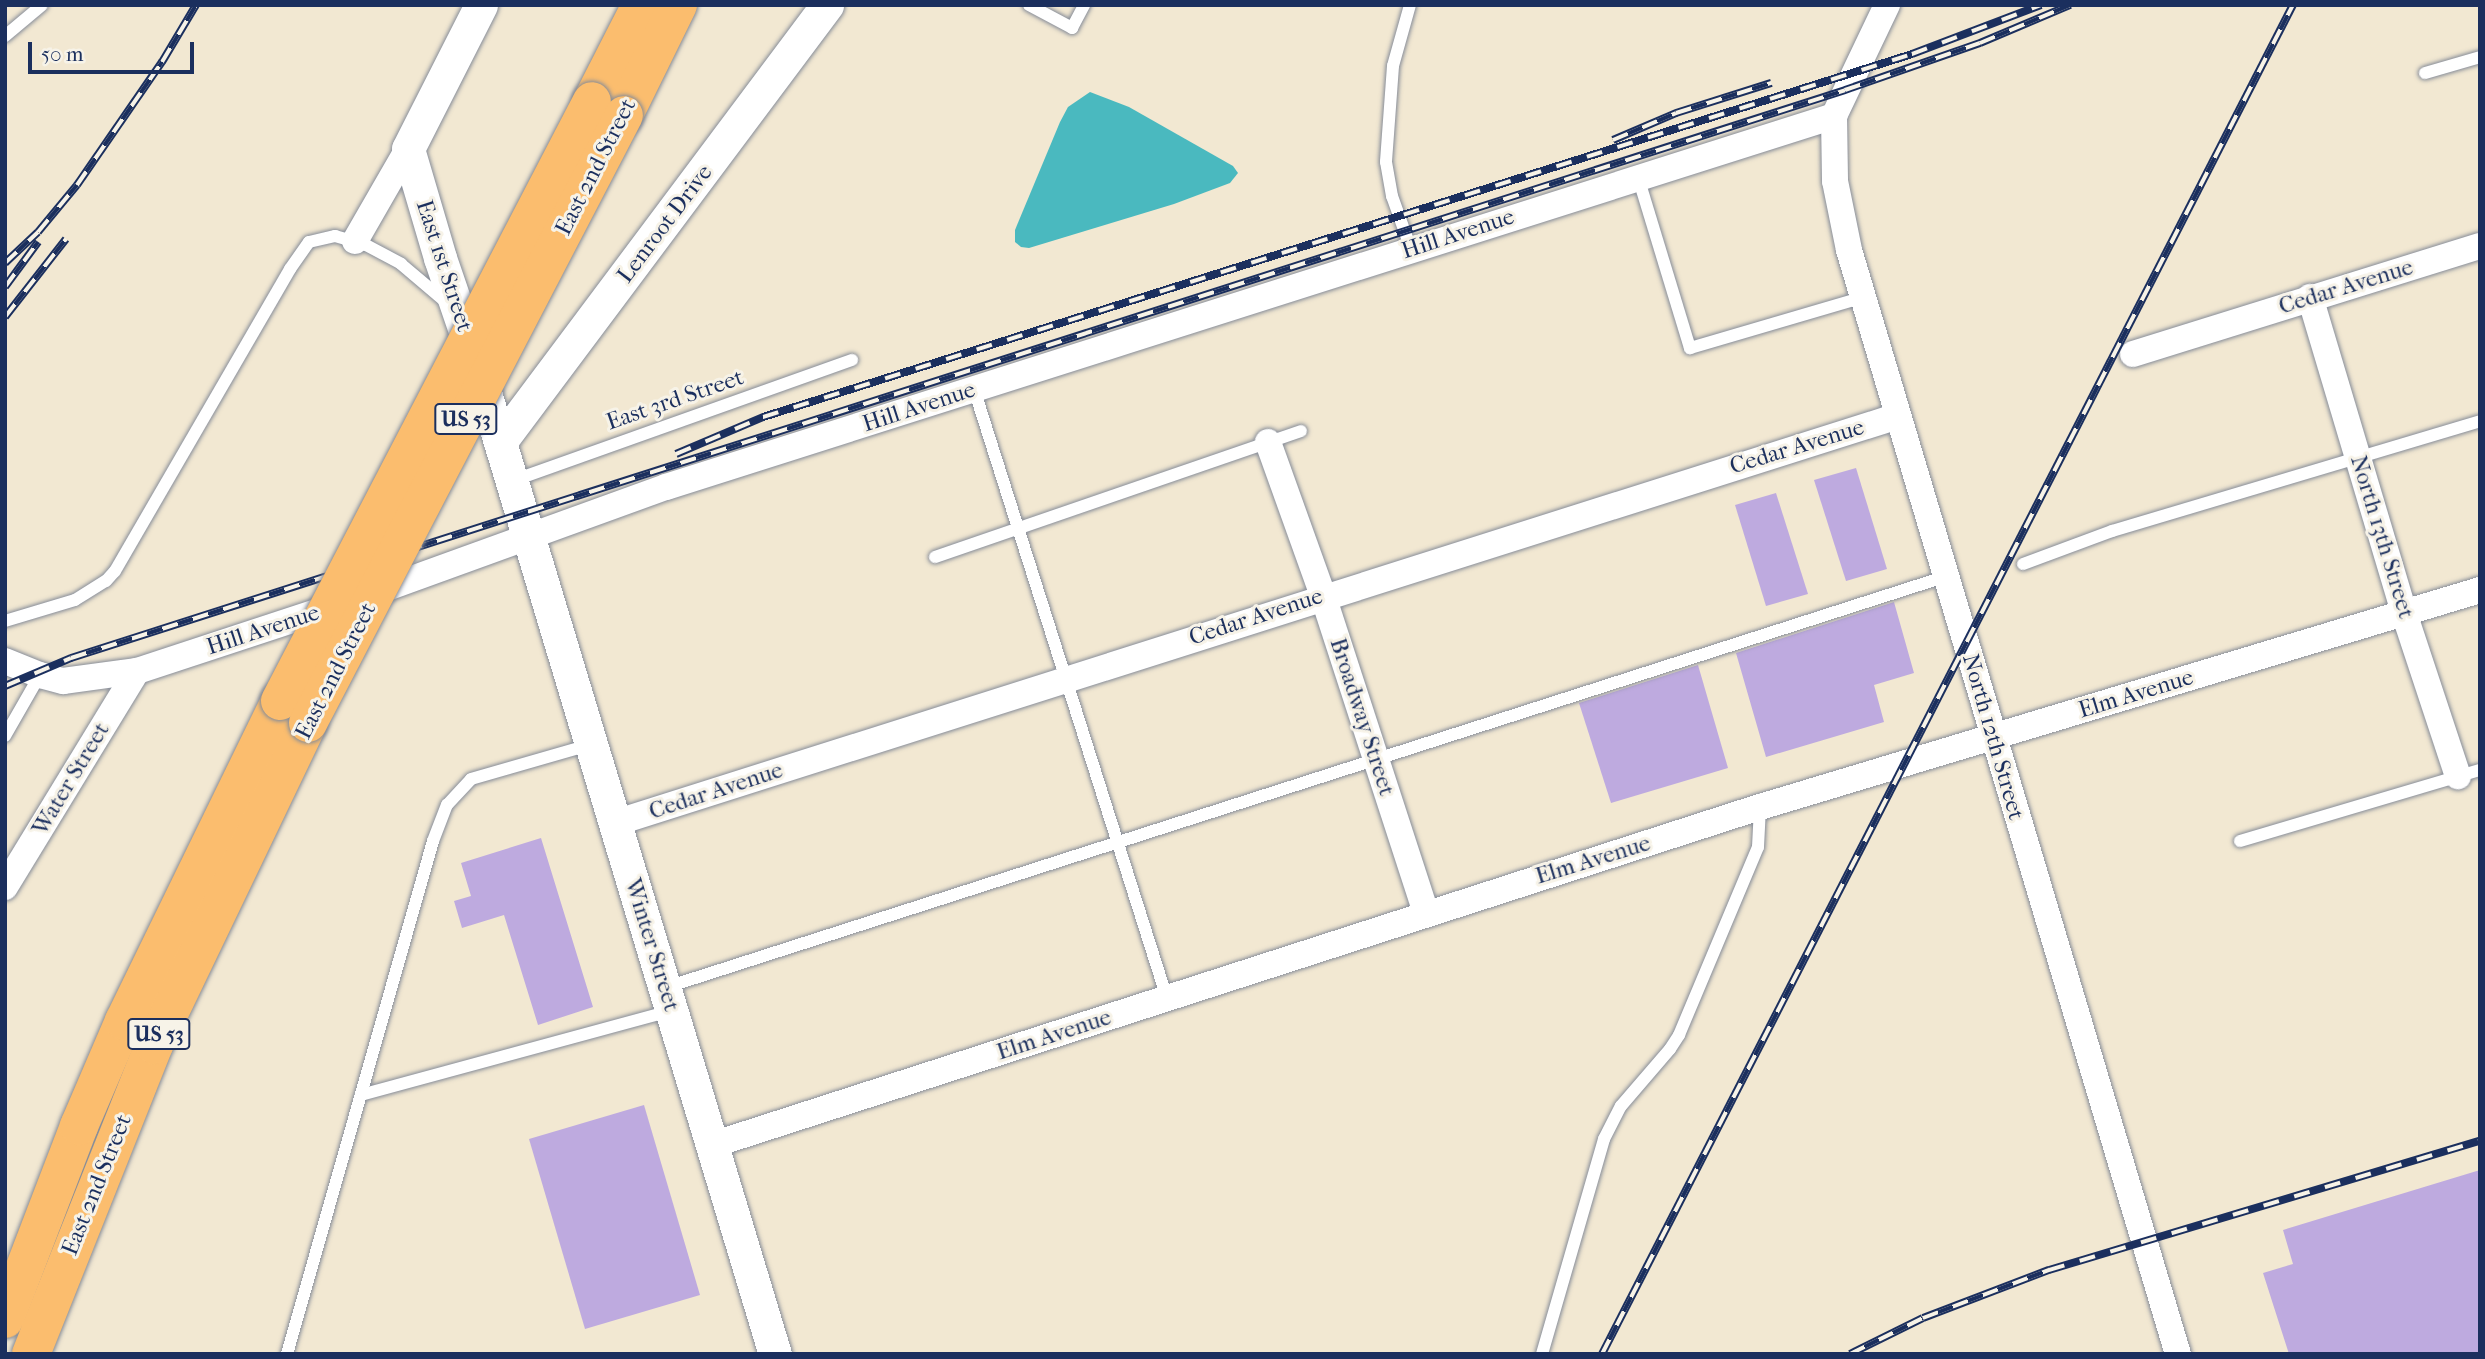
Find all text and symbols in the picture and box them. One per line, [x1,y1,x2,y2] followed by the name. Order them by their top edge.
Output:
[32,28,198,72] scale bar
[41,42,84,66] text: 50 m
[550,94,642,240] street label: East 2nd Street
[612,159,718,289] street label: Lenroot Drive
[410,197,478,335] street label: East 1st Street
[1398,203,1518,265] street label: Hill Avenue
[2276,253,2416,321] street label: Cedar Avenue
[603,364,747,436] street label: East 3rd Street
[859,376,979,438] street label: Hill Avenue
[433,402,499,436] road number: US 53
[1727,413,1867,481] street label: Cedar Avenue
[2344,452,2420,622] street label: North 13th Street
[1186,582,1326,652] street label: Cedar Avenue
[290,598,382,744] street label: East 2nd Street
[203,599,323,661] street label: Hill Avenue
[1323,635,1401,799] street label: Broadway Street
[1956,651,2030,823] street label: North 12th Street
[2075,663,2197,725] street label: Elm Avenue
[27,718,115,840] street label: Water Street
[646,756,786,826] street label: Cedar Avenue
[1532,829,1654,891] street label: Elm Avenue
[619,875,685,1015] street label: Winter Street
[993,1004,1115,1066] street label: Elm Avenue
[126,1016,192,1052] road number: US 53
[56,1111,138,1259] street label: East 2nd Street

